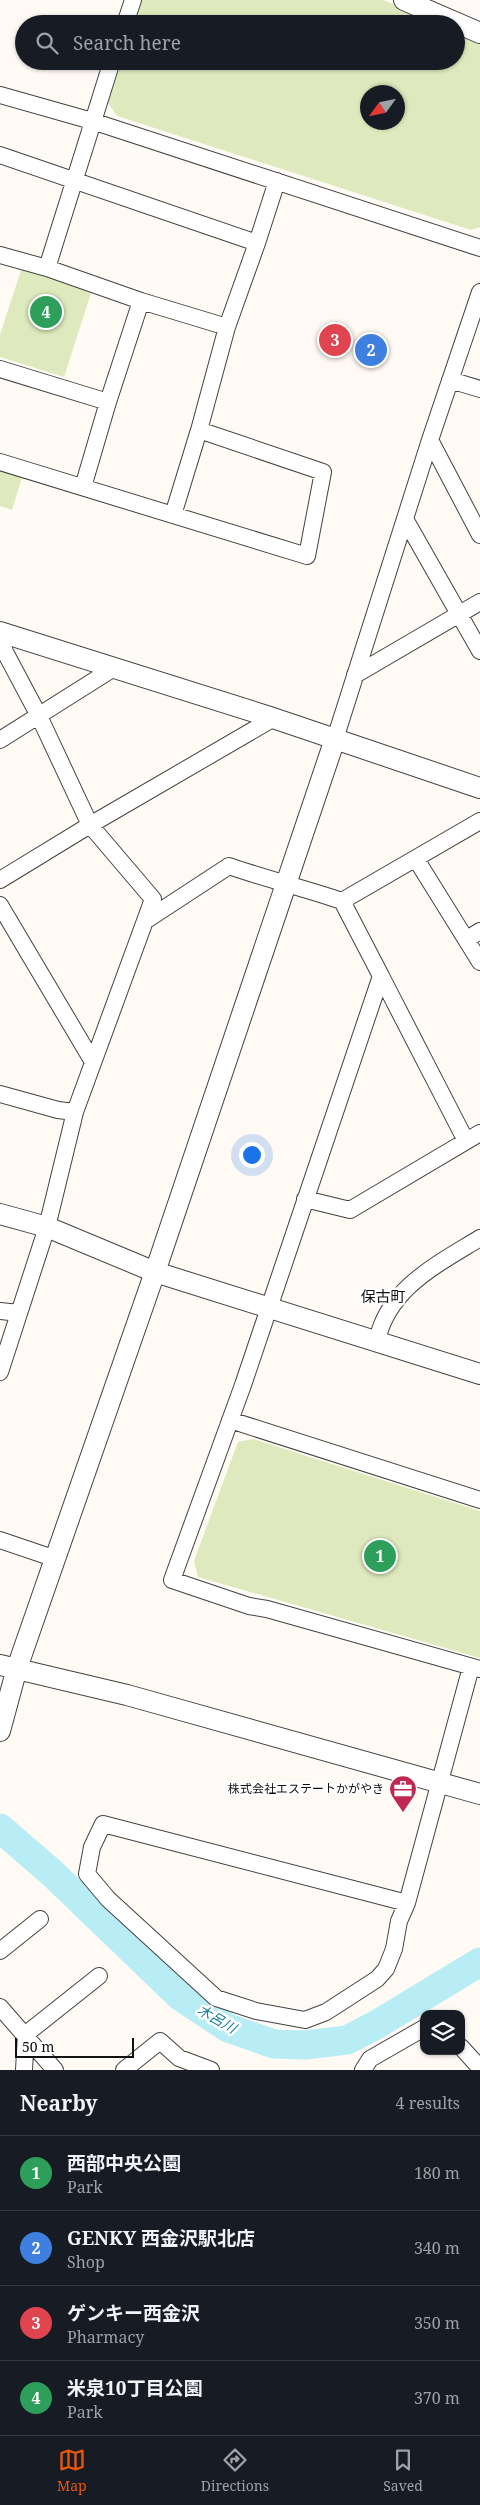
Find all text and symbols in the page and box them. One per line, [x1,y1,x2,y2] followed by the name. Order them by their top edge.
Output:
[15,15,465,70] search box
[33,29,61,57] icon: search
[73,30,181,56] text: Search here
[360,85,405,130] north arrow
[30,293,62,331] pin: 4
[319,321,351,359] pin: 3
[355,331,387,369] pin: 2
[239,1142,265,1168] your location
[360,1286,406,1306] district label: 保古町
[364,1537,396,1575] pin: 1
[388,1774,418,1813] office icon: 株式会社エステートかがやき
[228,1780,384,1797] place label: 株式会社エステートかがやき
[194,2000,242,2038] water label: 木呂川
[420,2010,465,2055] map controls
[420,2010,465,2055] button: layers
[15,2035,134,2058] scale bar
[22,2037,55,2056] text: 50 m
[20,2089,98,2117] text: Nearby
[396,2092,460,2114] text: 4 results
[67,2150,181,2176] text: 西部中央公園
[31,2162,41,2184] text: 1
[414,2162,460,2184] text: 180 m
[67,2176,103,2198] text: Park
[67,2225,255,2251] text: GENKY 西金沢駅北店
[31,2237,41,2259] text: 2
[414,2237,460,2259] text: 340 m
[67,2251,105,2273] text: Shop
[67,2300,200,2326] text: ゲンキー西金沢
[31,2312,41,2334] text: 3
[414,2312,460,2334] text: 350 m
[67,2326,144,2348] text: Pharmacy
[67,2375,202,2401] text: 米泉10丁目公園
[31,2387,41,2409] text: 4
[414,2387,460,2409] text: 370 m
[67,2401,103,2423] text: Park
[57,2446,87,2495] tab: Map
[201,2446,269,2495] tab: Directions
[383,2446,423,2495] tab: Saved

